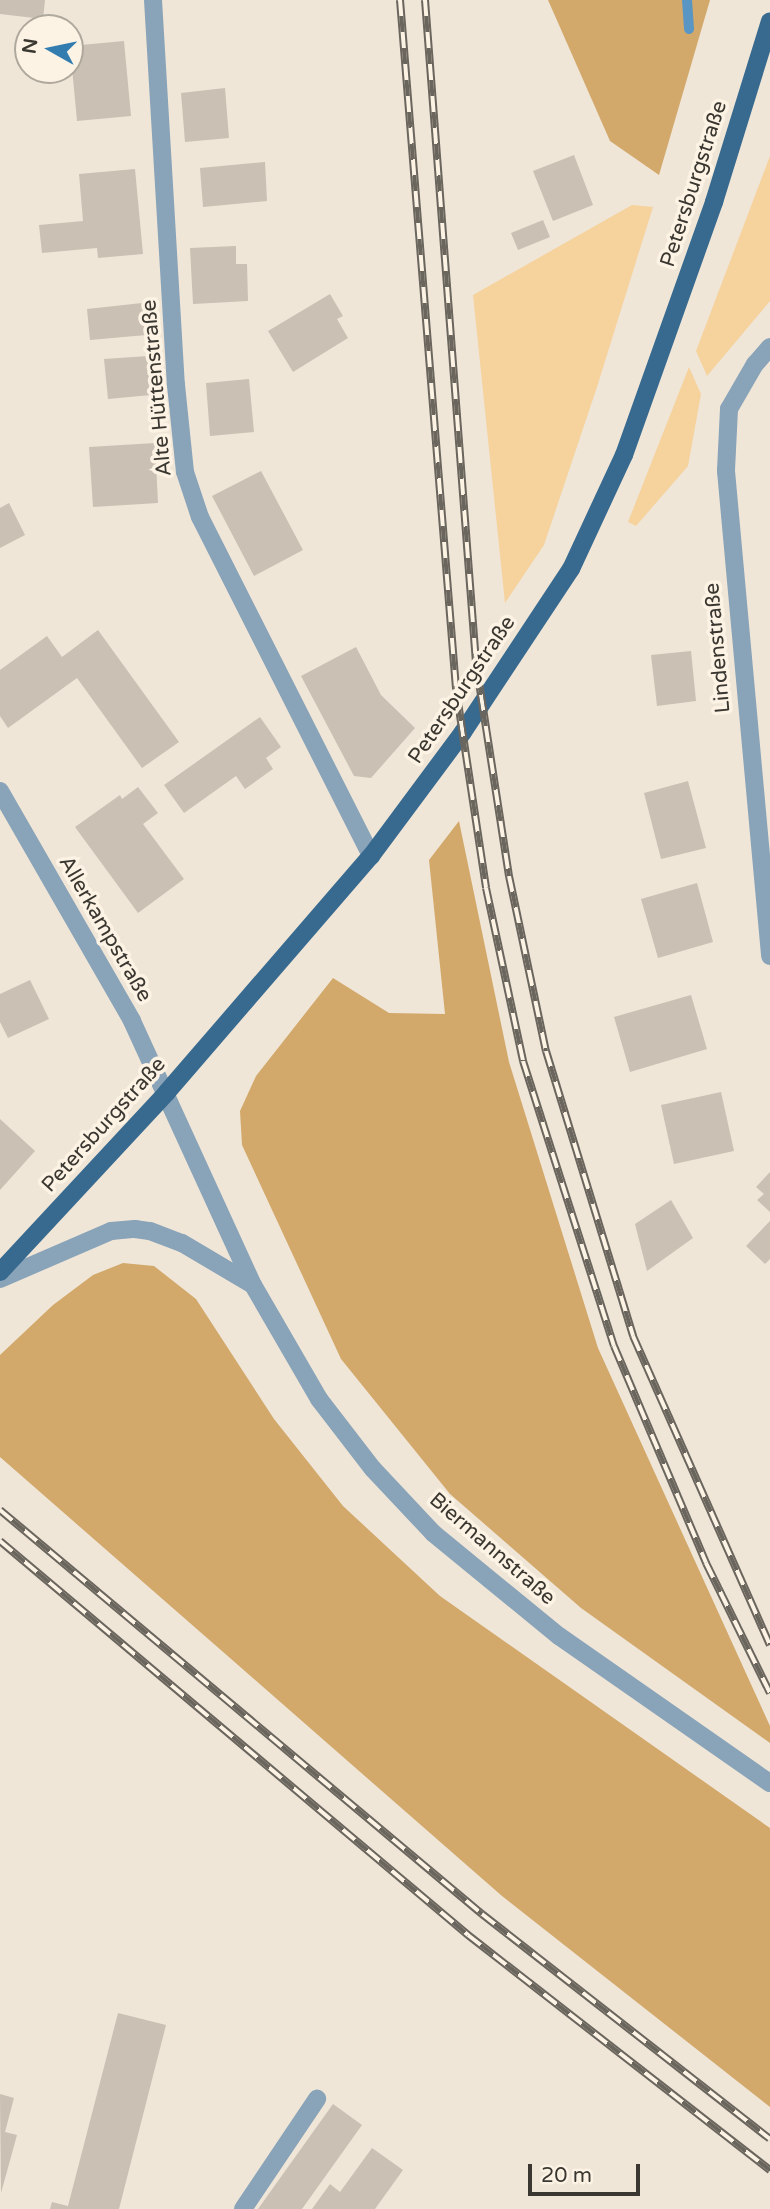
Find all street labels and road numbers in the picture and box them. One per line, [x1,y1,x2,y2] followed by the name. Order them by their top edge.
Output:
[655,98,733,270] street label: Petersburgstraße
[137,299,177,477] street label: Alte Hüttenstraße
[700,582,736,714] street label: Lindenstraße
[403,611,521,769] street label: Petersburgstraße
[53,852,157,1006] street label: Allerkampstraße
[37,1052,171,1198] street label: Petersburgstraße
[424,1487,560,1611] street label: Biermannstraße

